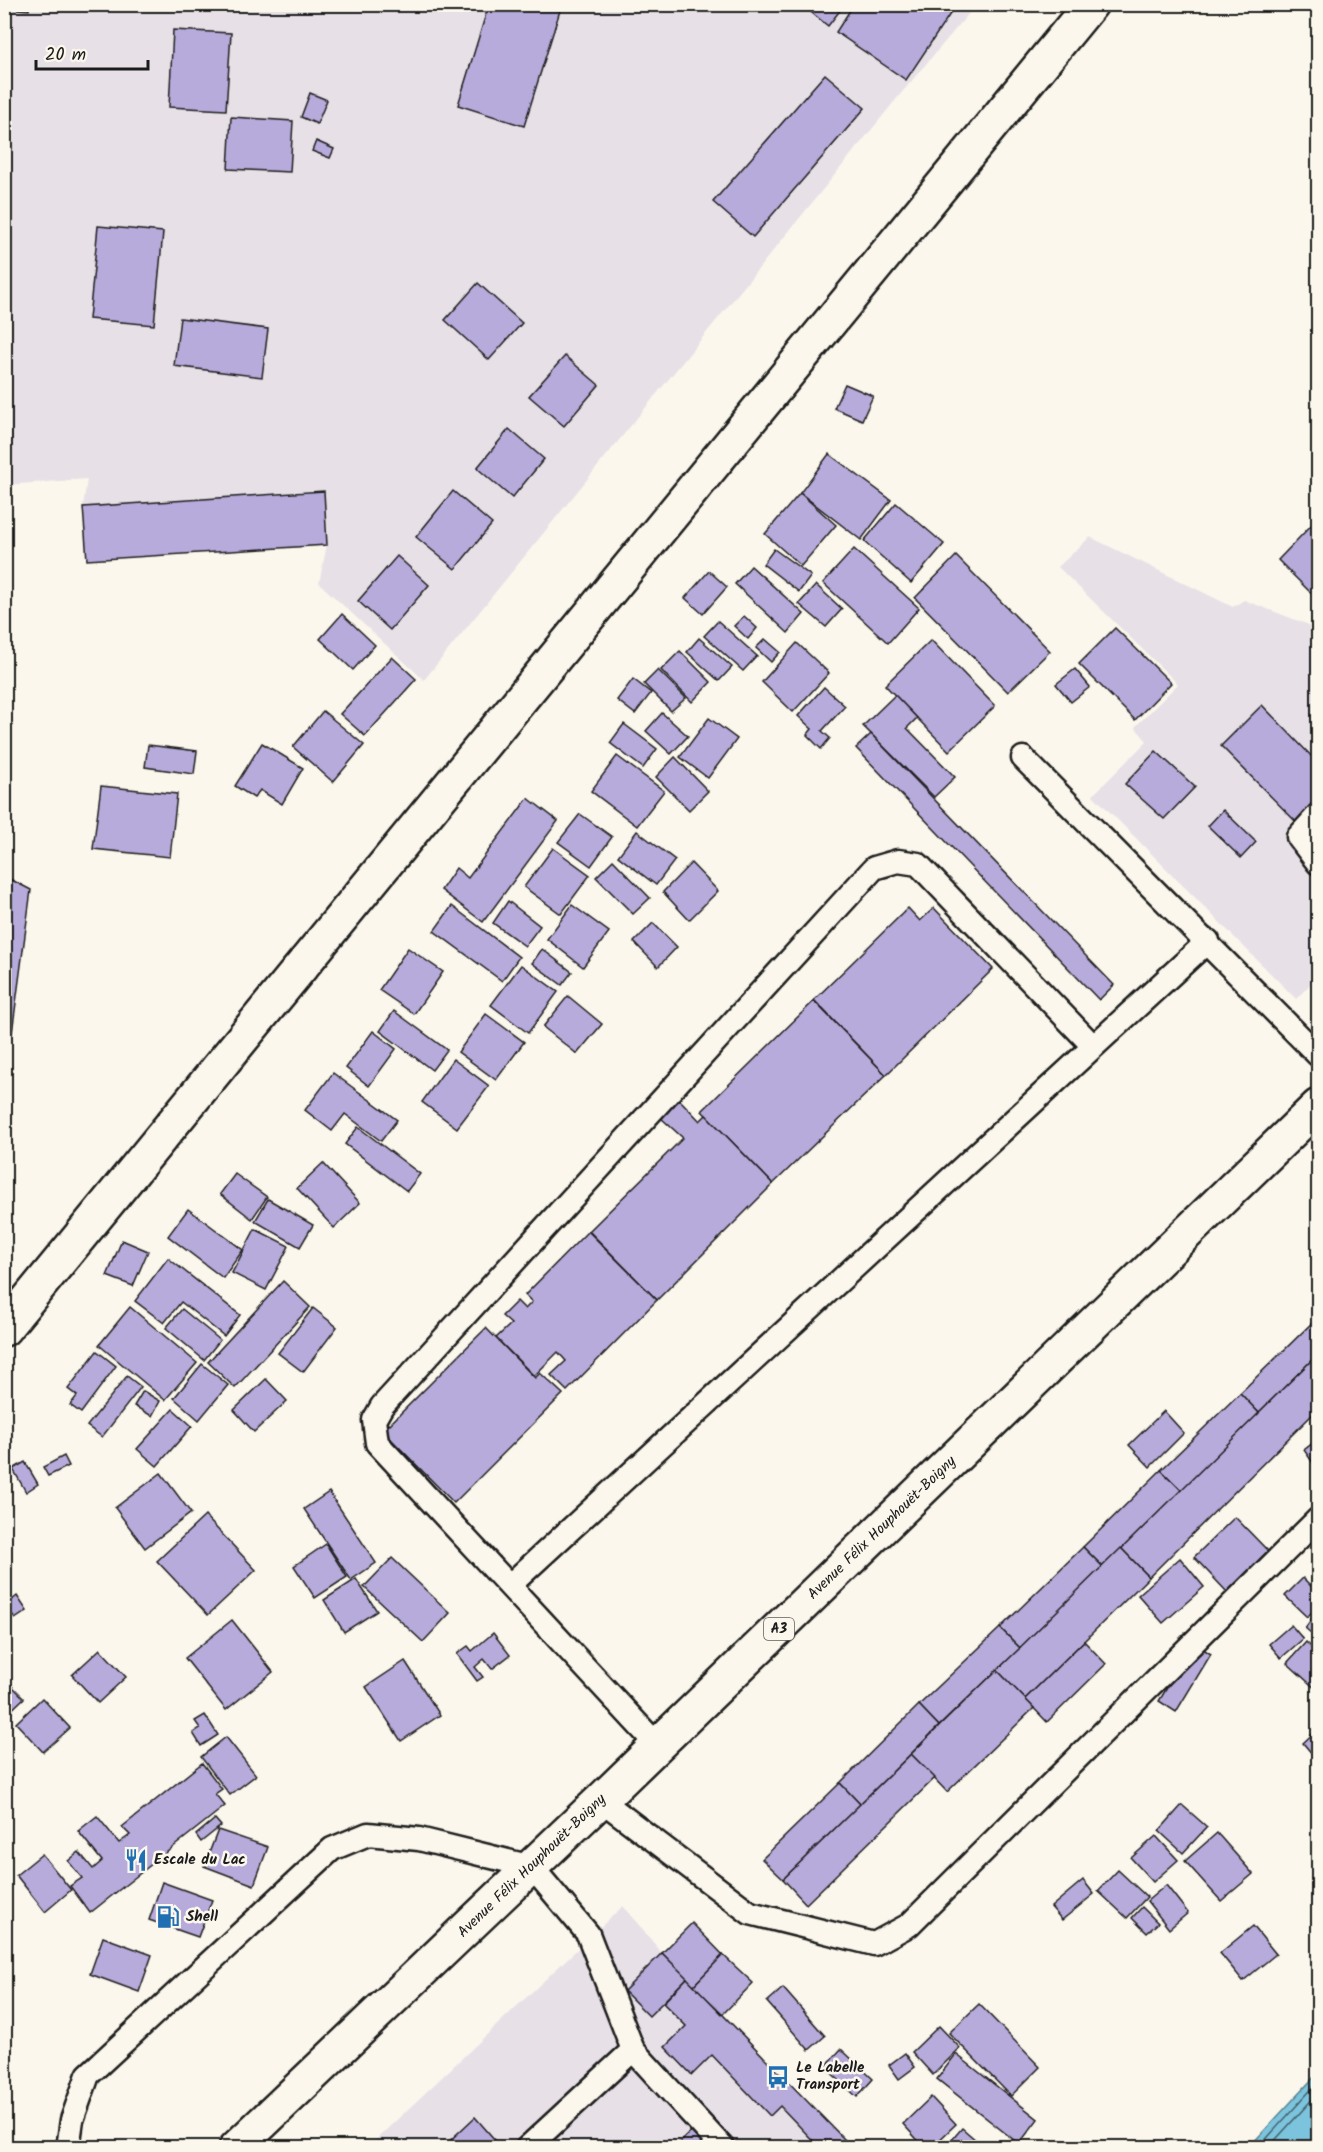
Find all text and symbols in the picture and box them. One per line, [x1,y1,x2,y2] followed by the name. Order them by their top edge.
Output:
[36,33,148,71] scale bar
[45,41,86,70] text: 20 m
[802,1450,963,1606] street label: Avenue Félix Houphouët-Boigny
[764,1618,794,1640] road number: A3
[452,1788,613,1944] street label: Avenue Félix Houphouët-Boigny
[123,1847,149,1873] restaurant icon: Escale du Lac
[154,1848,246,1872] place label: Escale du Lac
[155,1904,181,1930] fuel station icon: Shell
[186,1905,218,1929] place label: Shell
[796,2056,865,2097] place label: Le Labelle Transport
[765,2064,791,2090] bus stop icon: Le Labelle Transport

